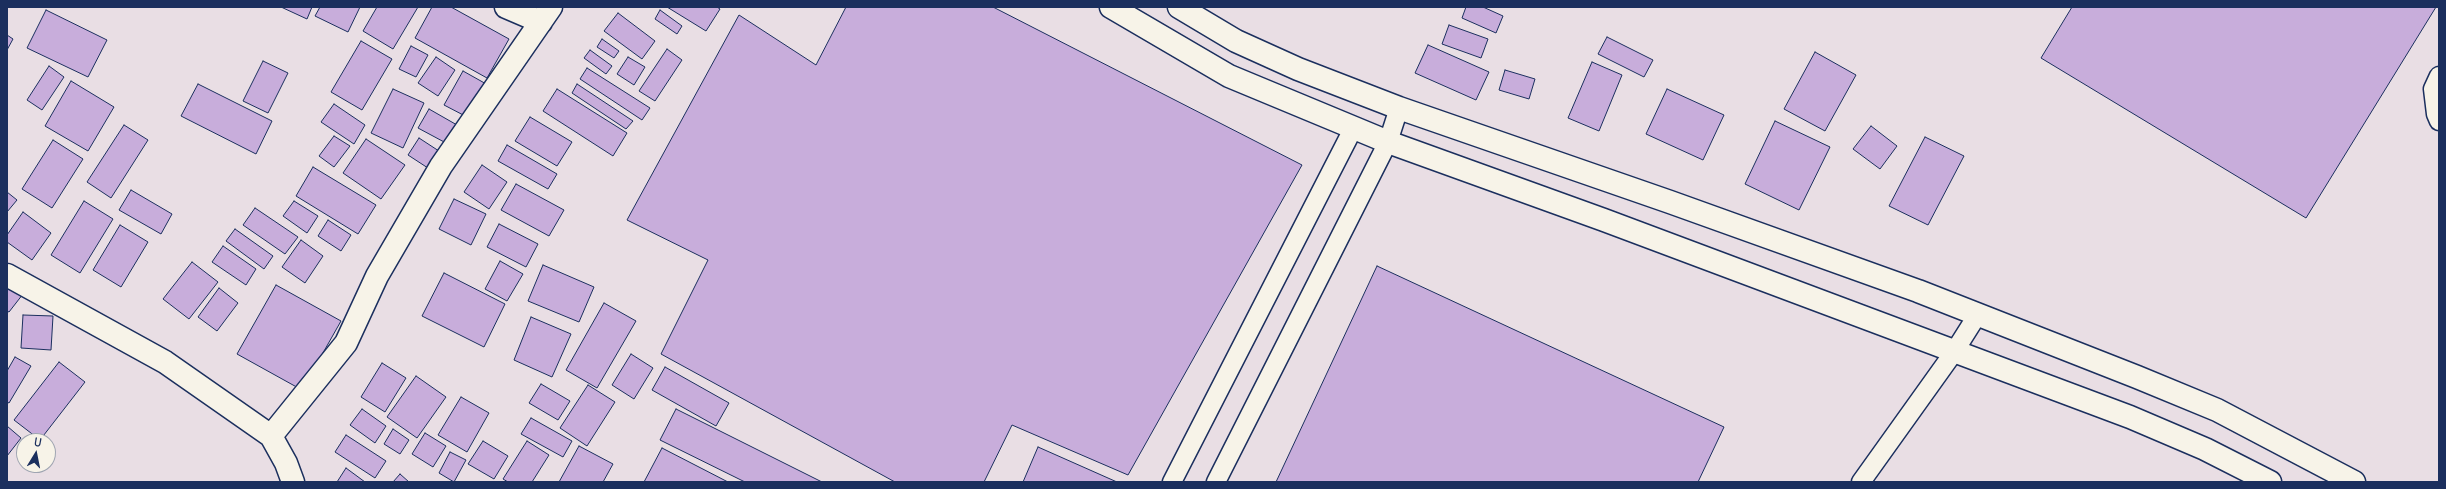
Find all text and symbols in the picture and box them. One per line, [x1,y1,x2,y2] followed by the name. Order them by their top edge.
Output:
[16,433,56,473] north arrow
[33,435,43,450] text: U

